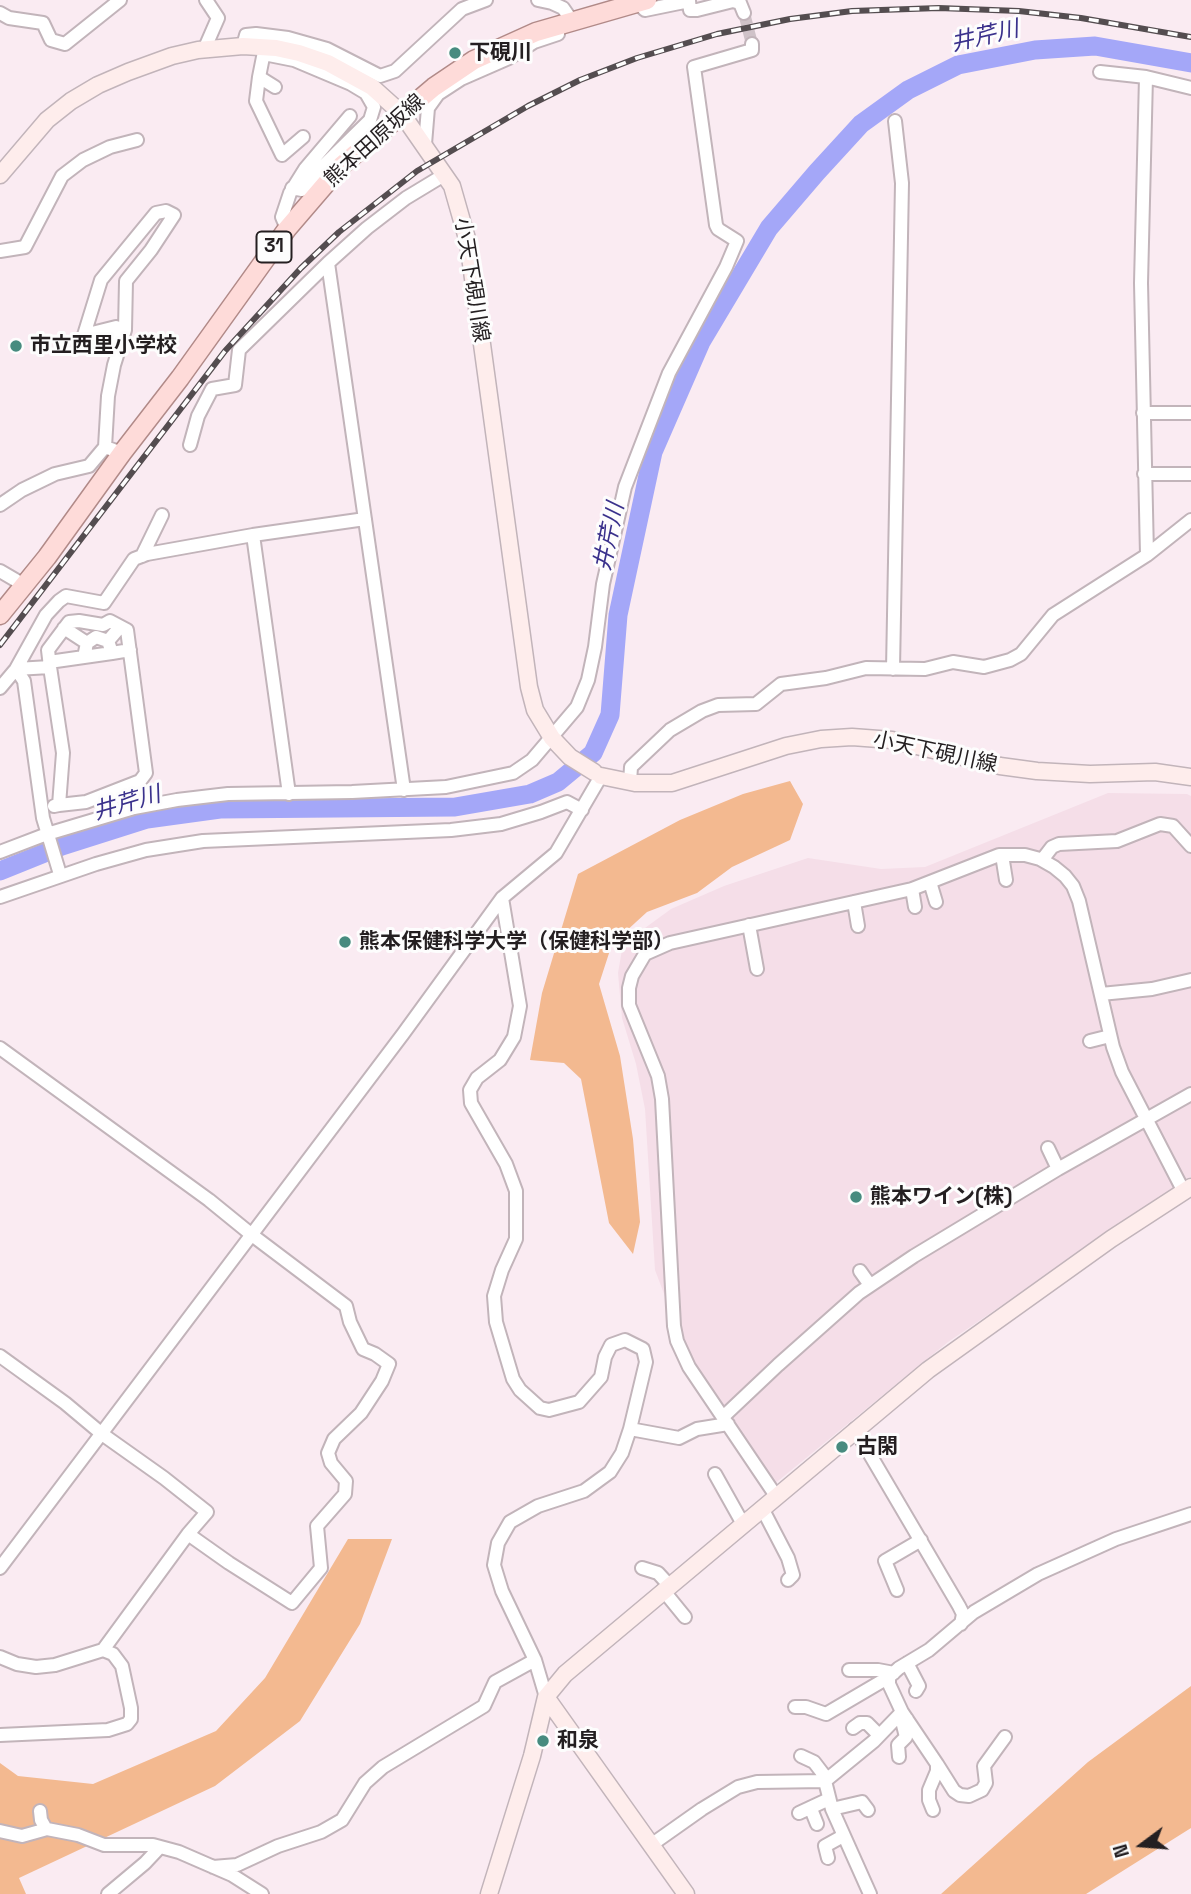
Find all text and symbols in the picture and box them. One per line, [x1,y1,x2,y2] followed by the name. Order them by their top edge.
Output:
[948,16,1022,58] water label: 井芹川
[469,40,532,66] place label: 下硯川
[447,45,463,61] marker: 下硯川
[320,89,430,193] street label: 熊本田原坂線
[449,216,493,344] street label: 小天下硯川線
[256,232,292,262] road number: 31
[30,333,177,359] place label: 市立西里小学校
[8,338,24,354] marker: 市立西里小学校
[589,500,631,574] water label: 井芹川
[871,728,999,778] street label: 小天下硯川線
[90,781,164,827] water label: 井芹川
[359,929,674,955] place label: 熊本保健科学大学（保健科学部）
[337,934,353,950] marker: 熊本保健科学大学（保健科学部）
[870,1184,1013,1210] place label: 熊本ワイン(株)
[848,1189,864,1205] marker: 熊本ワイン(株)
[856,1434,898,1460] place label: 古閑
[834,1439,850,1455] marker: 古閑
[557,1728,599,1754] place label: 和泉
[535,1733,551,1749] marker: 和泉
[1107,1810,1177,1880] north arrow
[1108,1841,1135,1860] text: N

